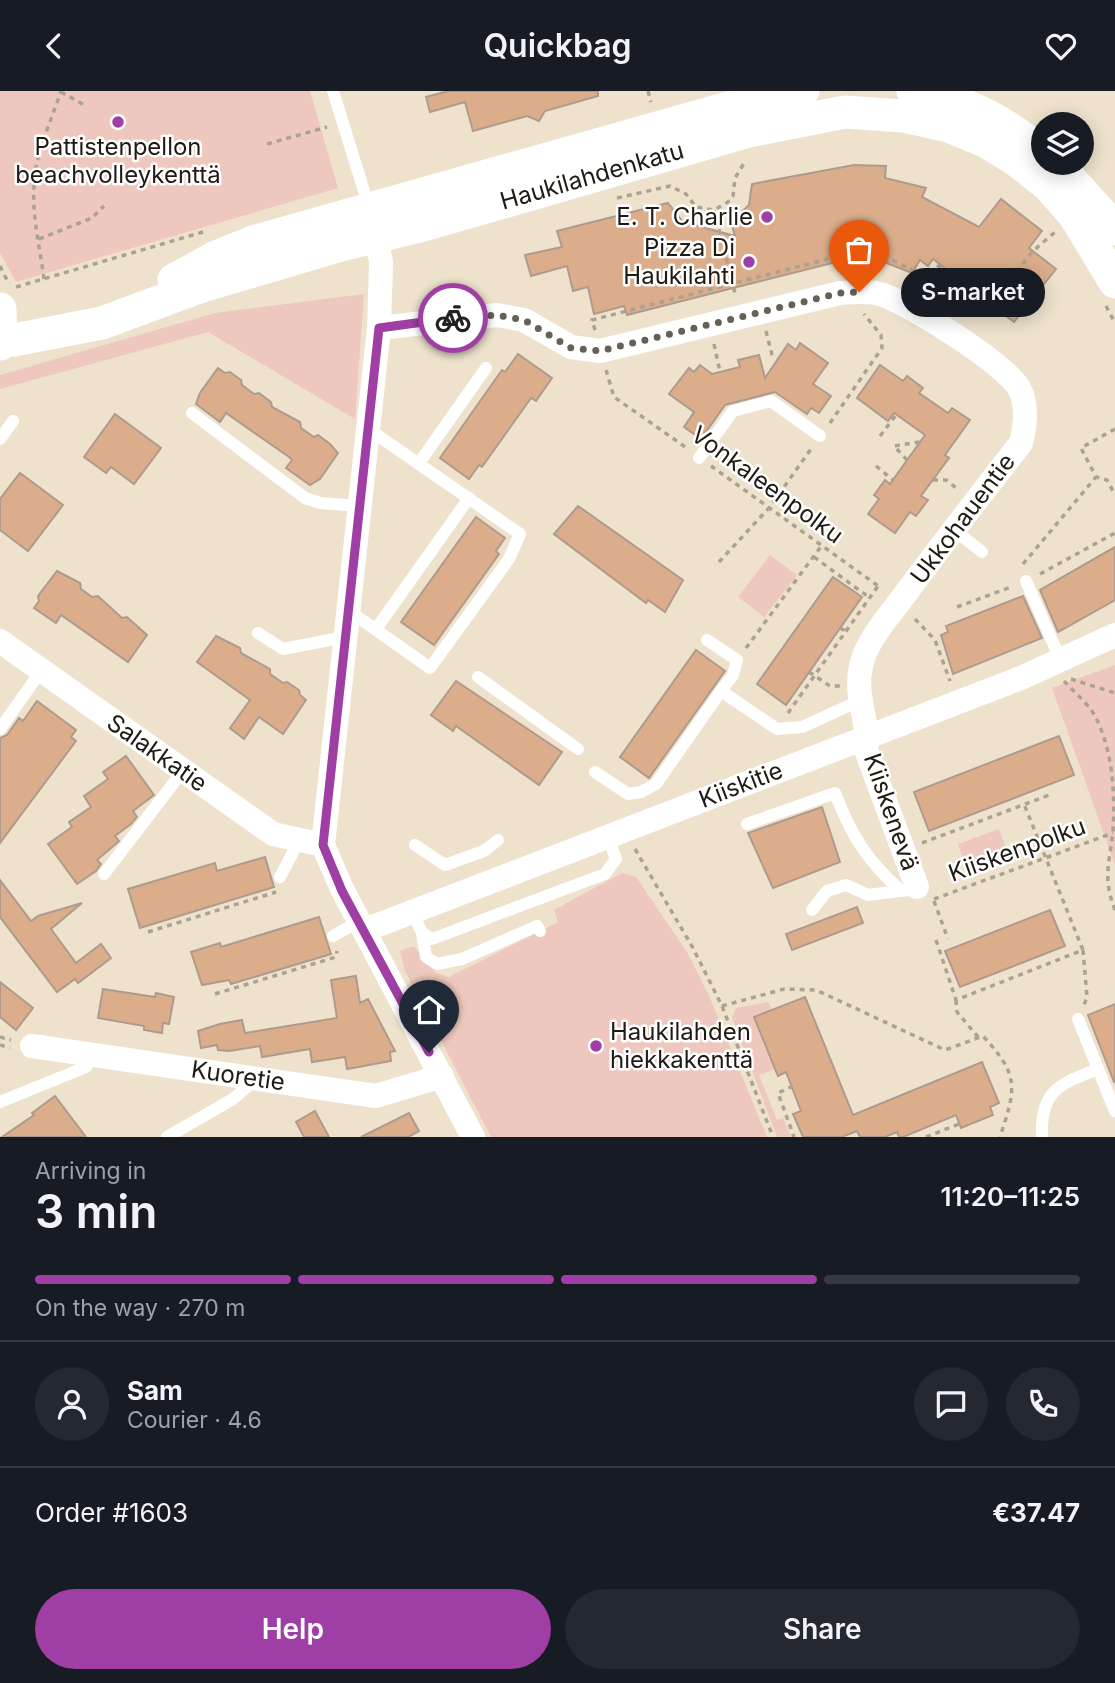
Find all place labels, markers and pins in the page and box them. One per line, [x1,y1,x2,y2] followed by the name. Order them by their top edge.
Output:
[110,114,126,130] marker: Pattistenpellon beachvolleykenttä
[15,132,221,189] place label: Pattistenpellon beachvolleykenttä
[616,202,753,231] place label: E. T. Charlie
[759,209,775,225] marker: E. T. Charlie
[829,220,889,292] pin
[623,233,735,290] place label: Pizza Di Haukilahti
[741,254,757,270] marker: Pizza Di Haukilahti
[901,267,1044,317] callout: S-market
[399,980,459,1052] pin
[610,1017,753,1074] place label: Haukilahden hiekkakenttä
[588,1038,604,1054] marker: Haukilahden hiekkakenttä

